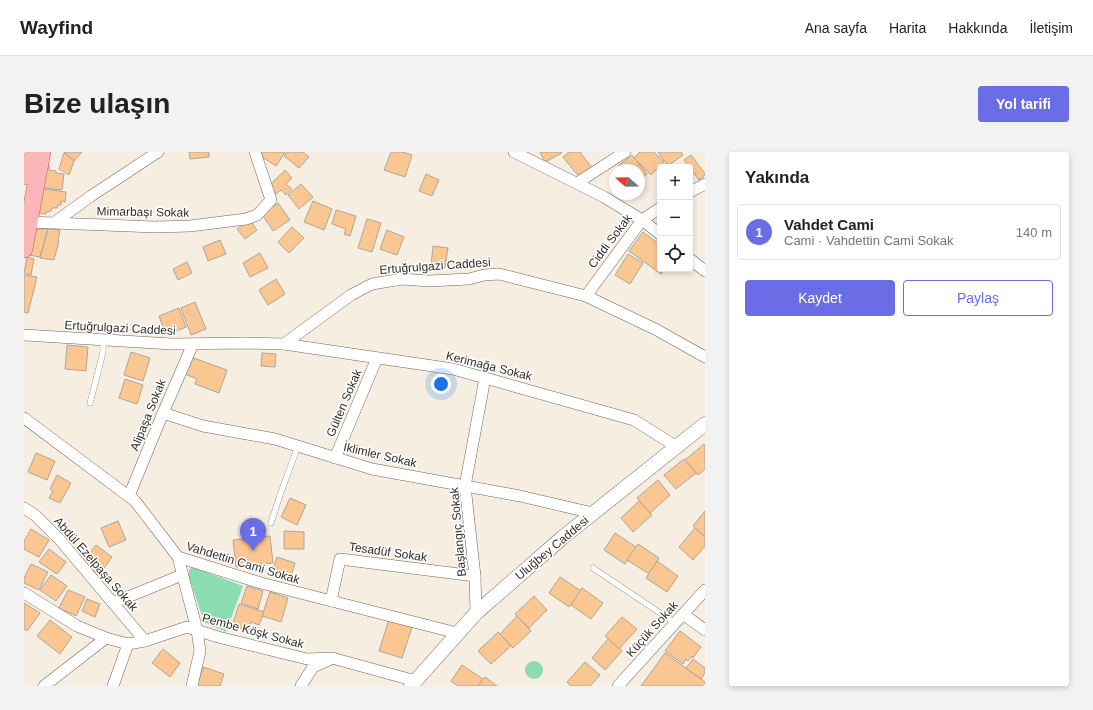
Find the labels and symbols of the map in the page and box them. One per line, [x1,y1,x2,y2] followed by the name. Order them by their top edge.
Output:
[609,164,645,200] north arrow
[97,204,190,220] street label: Mimarbaşı Sokak
[585,210,635,271] street label: Ciddi Sokak
[379,255,491,277] street label: Ertuğrulgazi Caddesi
[64,318,176,338] street label: Ertuğrulgazi Caddesi
[445,349,534,384] street label: Kerimağa Sokak
[323,366,365,439] street label: Gülten Sokak
[431,374,451,394] your location
[127,376,169,453] street label: Alipaşa Sokak
[342,440,419,470] street label: İklimler Sokak
[447,486,469,577] street label: Başlangıç Sokak
[512,513,592,583] street label: Uluğbey Caddesi
[51,514,141,615] street label: Abdül Ezelpaşa Sokak
[240,518,266,551] pin: 1
[185,539,302,587] street label: Vahdettin Cami Sokak
[348,540,429,565] street label: Tesadüf Sokak
[623,598,681,660] street label: Küçük Sokak
[201,611,306,652] street label: Pembe Köşk Sokak

